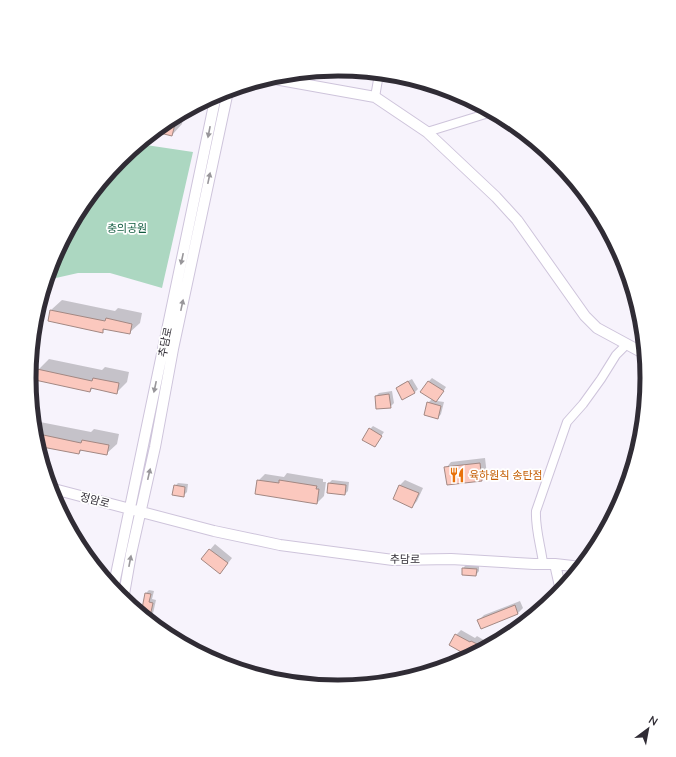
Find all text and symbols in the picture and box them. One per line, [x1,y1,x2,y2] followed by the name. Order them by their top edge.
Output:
[206,126,212,138] one-way arrow
[206,172,212,184] one-way arrow
[107,221,147,236] park label: 충의공원
[179,253,185,265] one-way arrow
[179,299,185,312] one-way arrow
[155,326,176,359] street label: 추담로
[152,380,158,393] one-way arrow
[448,466,466,484] restaurant icon: 육하원칙 송탄점
[146,468,152,480] one-way arrow
[469,468,543,483] place label: 육하원칙 송탄점
[78,489,111,512] street label: 정암로
[390,552,420,567] street label: 추담로
[127,555,133,567] one-way arrow
[628,709,668,749] north arrow
[646,712,661,729] text: N

